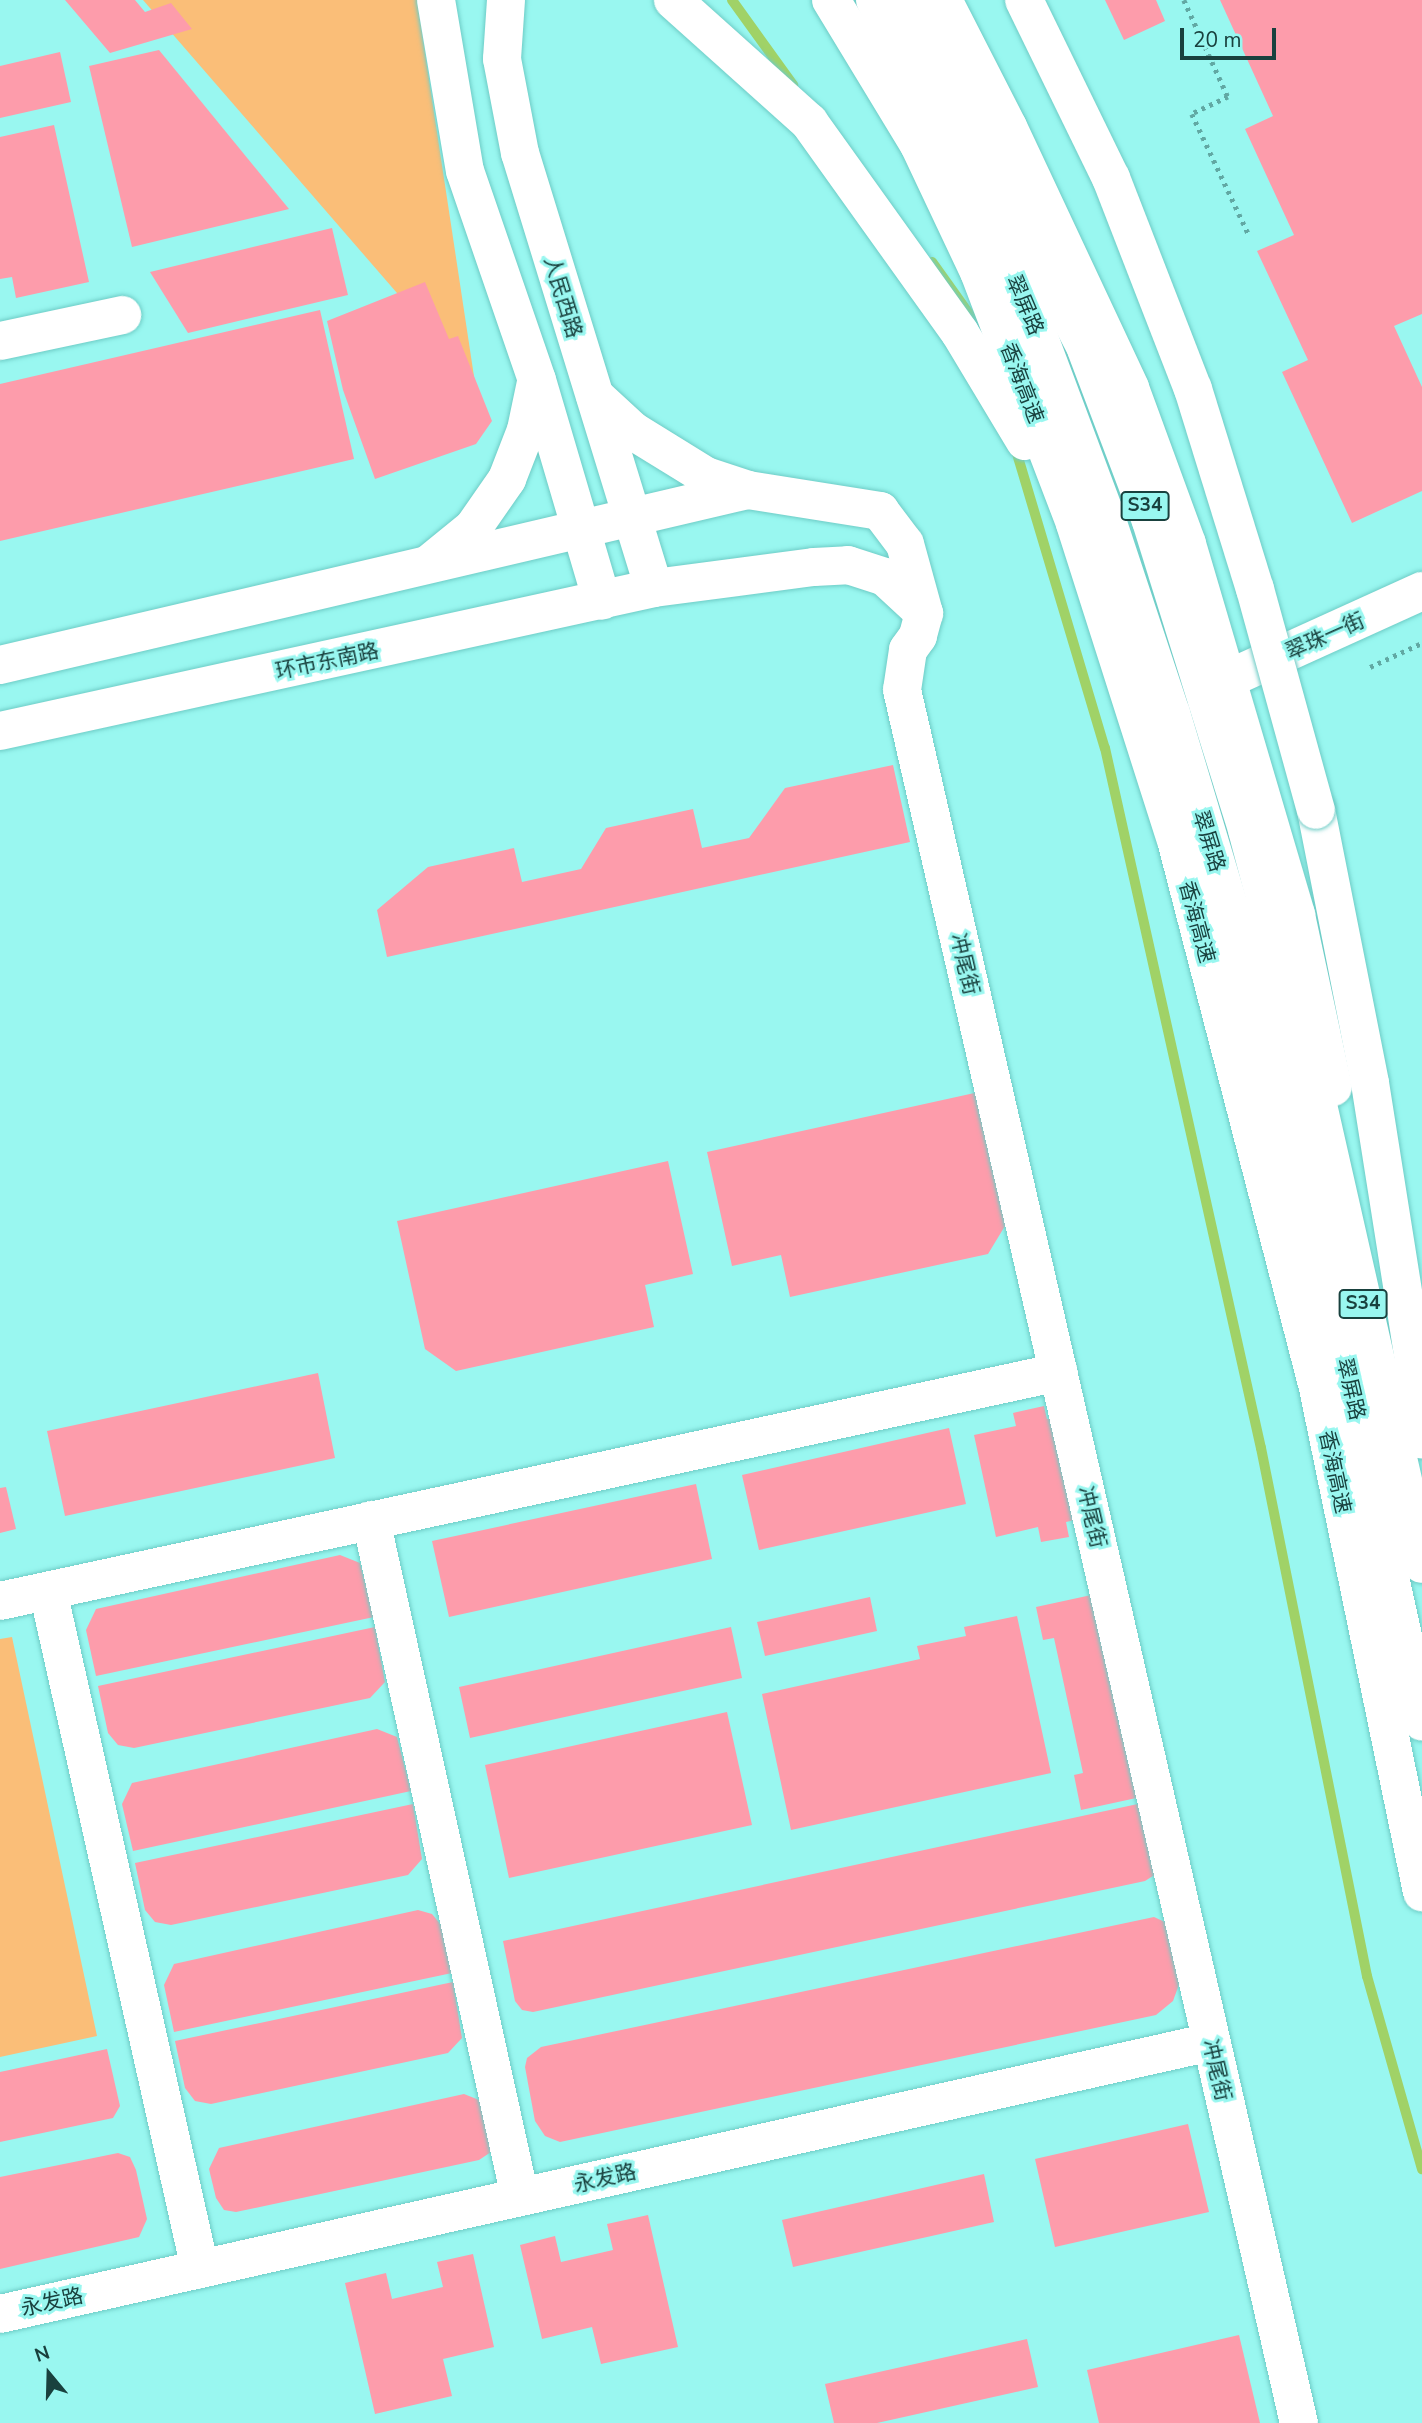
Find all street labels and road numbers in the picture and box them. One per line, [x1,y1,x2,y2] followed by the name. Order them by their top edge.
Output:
[539,253,587,341] street label: 人民西路
[1001,271,1049,339] street label: 翠屏路
[995,339,1049,427] street label: 香海高速
[1120,491,1170,522] road number: S34
[1282,607,1368,665] street label: 翠珠一街
[273,638,381,684] street label: 环市东南路
[1188,807,1230,875] street label: 翠屏路
[1174,878,1220,966] street label: 香海高速
[946,930,984,998] street label: 冲尾街
[1338,1288,1388,1320] road number: S34
[1332,1355,1370,1423] street label: 翠屏路
[1314,1428,1356,1516] street label: 香海高速
[1073,1483,1111,1551] street label: 冲尾街
[1198,2036,1236,2104] street label: 冲尾街
[571,2159,639,2197] street label: 永发路
[18,2283,86,2321] street label: 永发路

